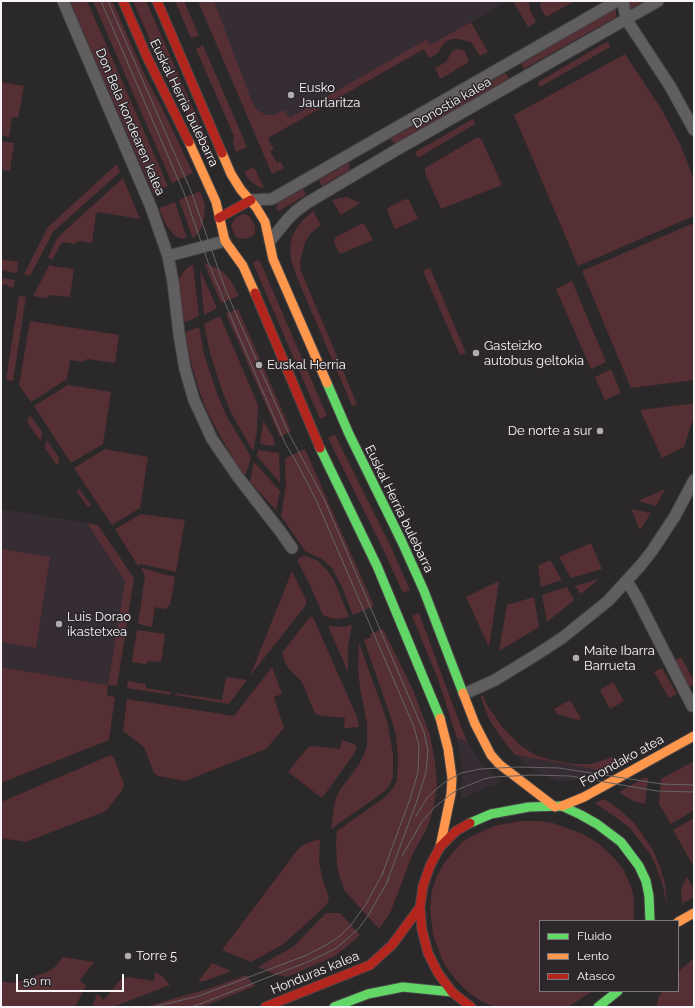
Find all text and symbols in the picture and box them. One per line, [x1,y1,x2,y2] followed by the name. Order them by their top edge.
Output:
[146,37,222,169] street label: Euskal Herria bulebarra
[92,46,168,198] street label: Don Bela kondearen kalea
[410,74,494,132] street label: Donostia kalea
[299,80,360,111] place label: Eusko Jaurlaritza
[286,90,296,100] marker: Eusko Jaurlaritza
[484,338,584,369] place label: Gasteizko autobus geltokia
[471,348,481,358] marker: Gasteizko autobus geltokia
[267,357,346,373] place label: Euskal Herria
[254,360,264,370] marker: Euskal Herria
[508,423,592,439] place label: De norte a sur
[595,426,605,436] marker: De norte a sur
[361,443,437,575] street label: Euskal Herria bulebarra
[67,609,131,640] place label: Luis Dorao ikastetxea
[54,619,64,629] marker: Luis Dorao ikastetxea
[584,643,655,674] place label: Maite Ibarra Barrueta
[571,653,581,663] marker: Maite Ibarra Barrueta
[577,732,667,790] street label: Forondako atea
[539,920,679,992] legend
[577,929,612,943] text: Fluido
[136,948,177,964] place label: Torre 5
[268,948,362,998] street label: Honduras kalea
[577,949,609,963] text: Lento
[123,951,133,961] marker: Torre 5
[18,966,126,992] scale bar
[577,969,615,983] text: Atasco
[23,974,51,988] text: 50 m

